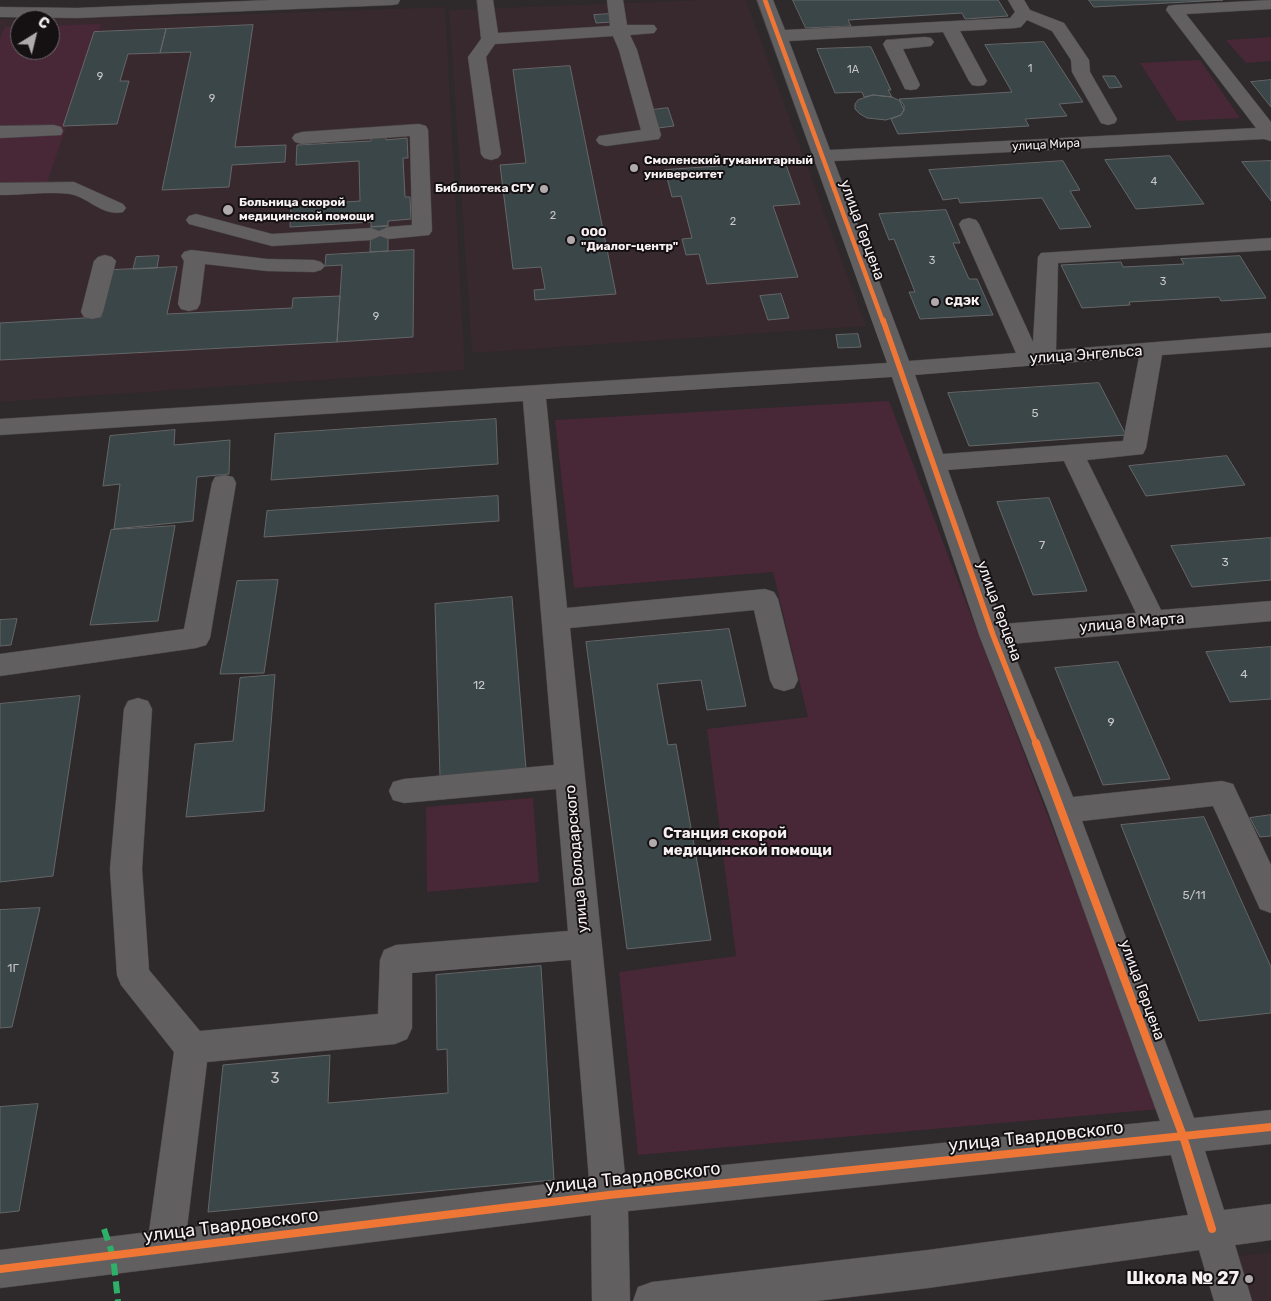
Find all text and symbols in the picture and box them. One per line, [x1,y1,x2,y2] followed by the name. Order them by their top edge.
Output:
[10,10,60,60] north arrow
[35,13,52,33] text: С
[1028,62,1032,76] house number: 1
[847,63,859,77] house number: 1А
[97,70,103,84] house number: 9
[209,92,215,106] house number: 9
[1012,136,1080,154] street label: улица Мира
[644,154,813,182] place label: Смоленский гуманитарный университет
[628,162,640,174] marker: Смоленский гуманитарный университет
[1151,175,1157,189] house number: 4
[836,177,888,283] street label: улица Герцена
[435,182,534,196] place label: Библиотека СГУ
[538,183,550,195] marker: Библиотека СГУ
[239,196,374,224] place label: Больница скорой медицинской помощи
[221,203,235,217] marker: Больница скорой медицинской помощи
[550,209,556,223] house number: 2
[730,215,736,229] house number: 2
[581,226,678,254] place label: ООО "Диалог-центр"
[565,234,577,246] marker: ООО "Диалог-центр"
[929,254,935,268] house number: 3
[1160,275,1166,289] house number: 3
[945,295,980,309] place label: СДЭК
[929,296,941,308] marker: СДЭК
[373,310,379,324] house number: 9
[1029,342,1143,368] street label: улица Энгельса
[1031,407,1039,421] house number: 5
[1039,539,1045,553] house number: 7
[1221,556,1229,570] house number: 3
[973,558,1025,664] street label: улица Герцена
[1079,609,1185,637] street label: улица 8 Марта
[1240,668,1248,682] house number: 4
[473,679,485,693] house number: 12
[1107,716,1115,730] house number: 9
[562,784,592,934] street label: улица Володарского
[663,825,832,860] place label: Станция скорой медицинской помощи
[647,837,659,849] marker: Станция скорой медицинской помощи
[1182,889,1206,903] house number: 5/11
[1116,937,1168,1043] street label: улица Герцена
[7,962,19,976] house number: 1Г
[270,1070,280,1088] house number: 3
[947,1117,1125,1157] street label: улица Твардовского
[544,1158,722,1198] street label: улица Твардовского
[142,1205,320,1247] street label: улица Твардовского
[1126,1268,1239,1290] place label: Школа № 27
[1243,1273,1255,1285] marker: Школа № 27

